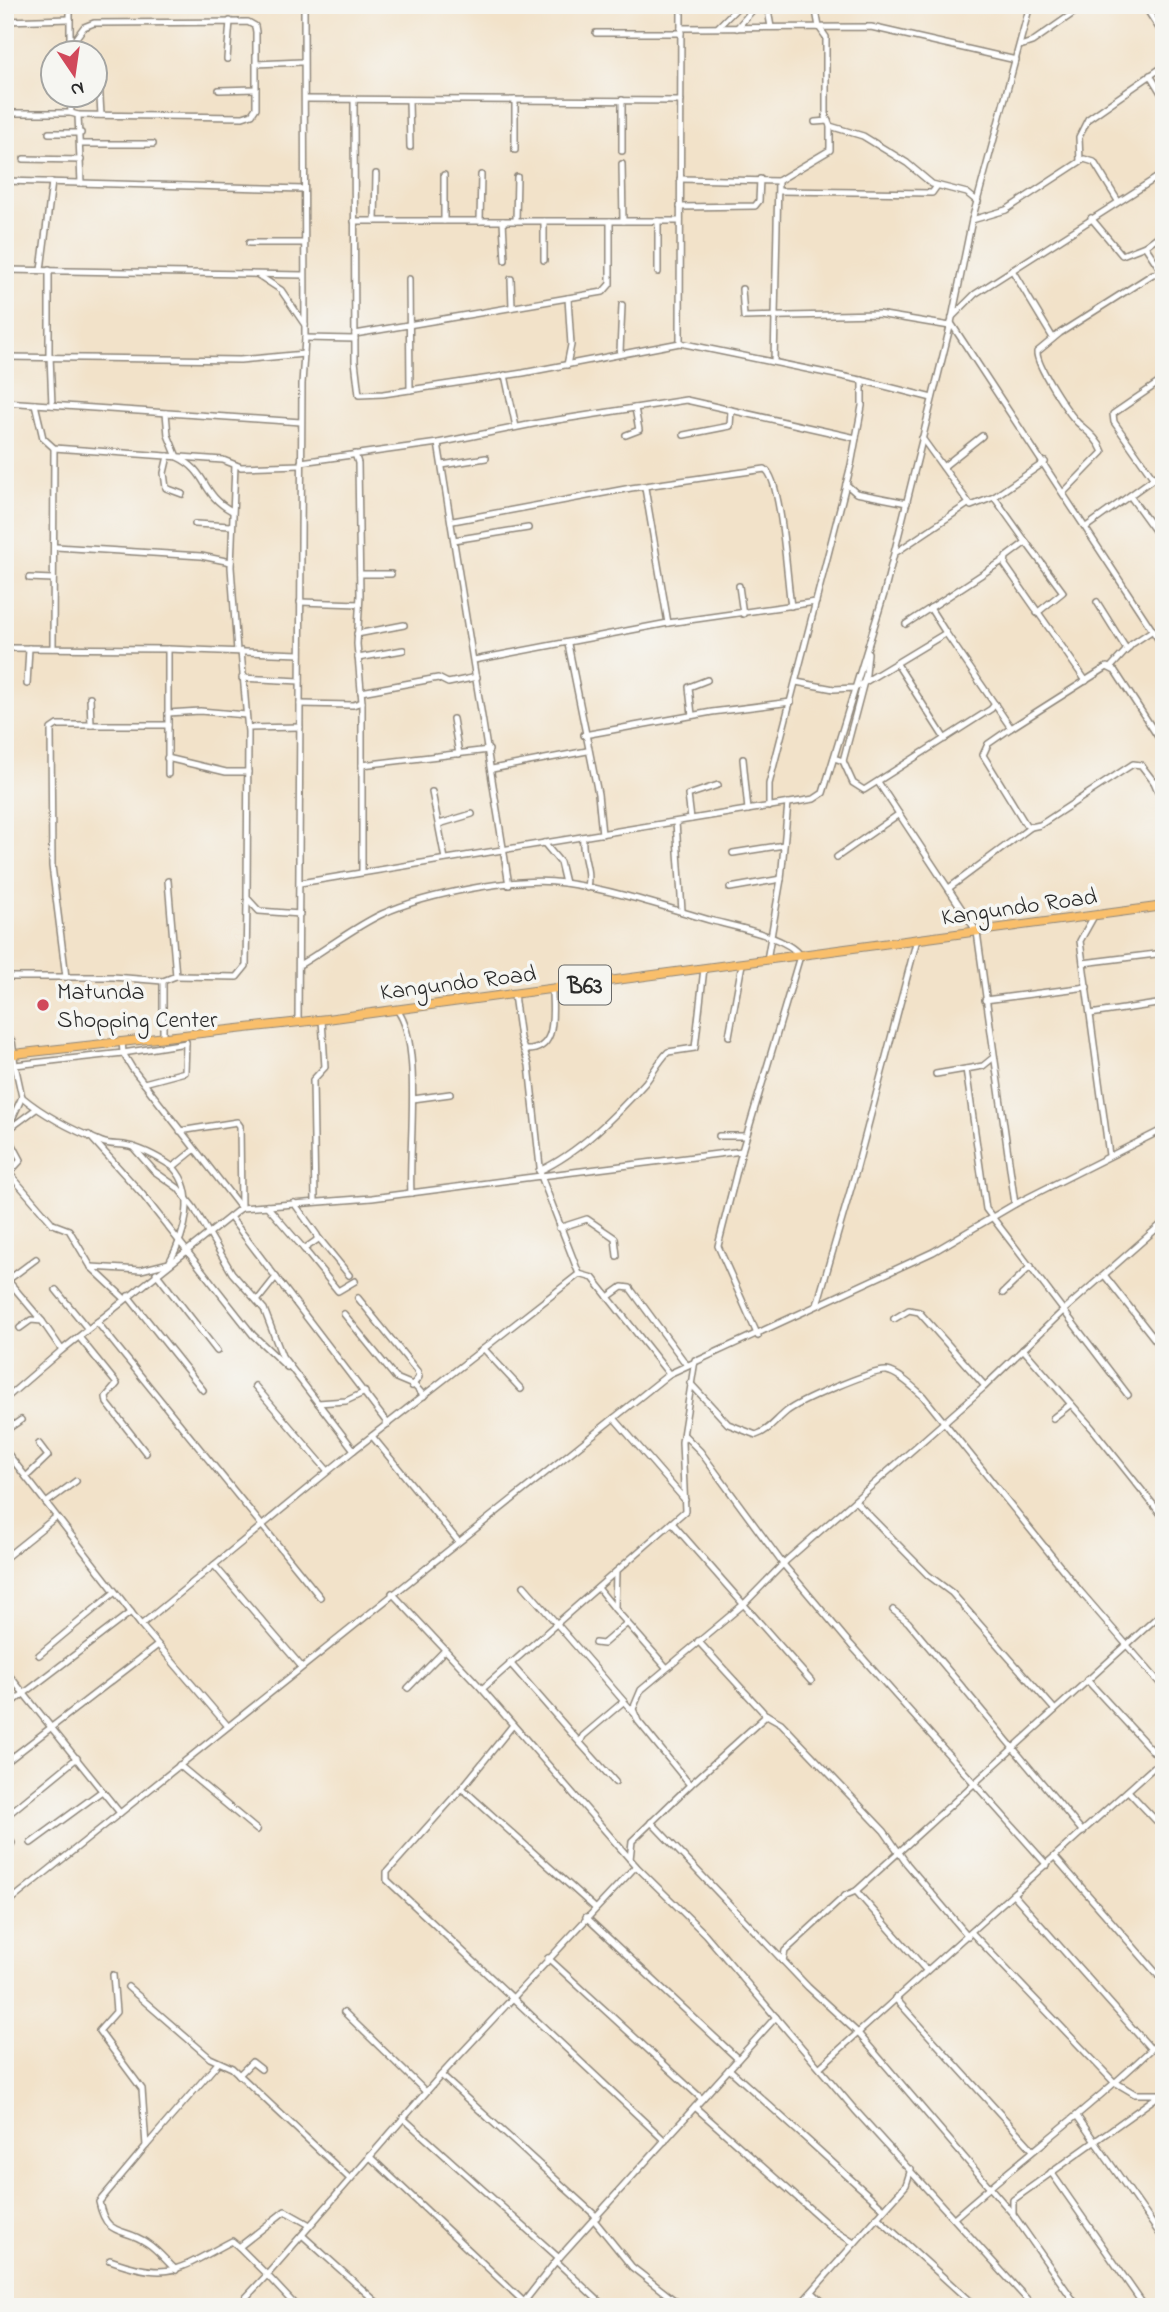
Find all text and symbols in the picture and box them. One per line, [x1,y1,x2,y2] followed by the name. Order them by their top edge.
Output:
[38,38,108,108] north arrow
[68,74,87,103] text: N
[939,880,1100,937] street label: Kangundo Road
[378,957,539,1011] street label: Kangundo Road
[559,966,611,1004] road number: B63
[57,976,218,1039] place label: Matunda Shopping Center
[35,997,51,1013] marker: Matunda Shopping Center

